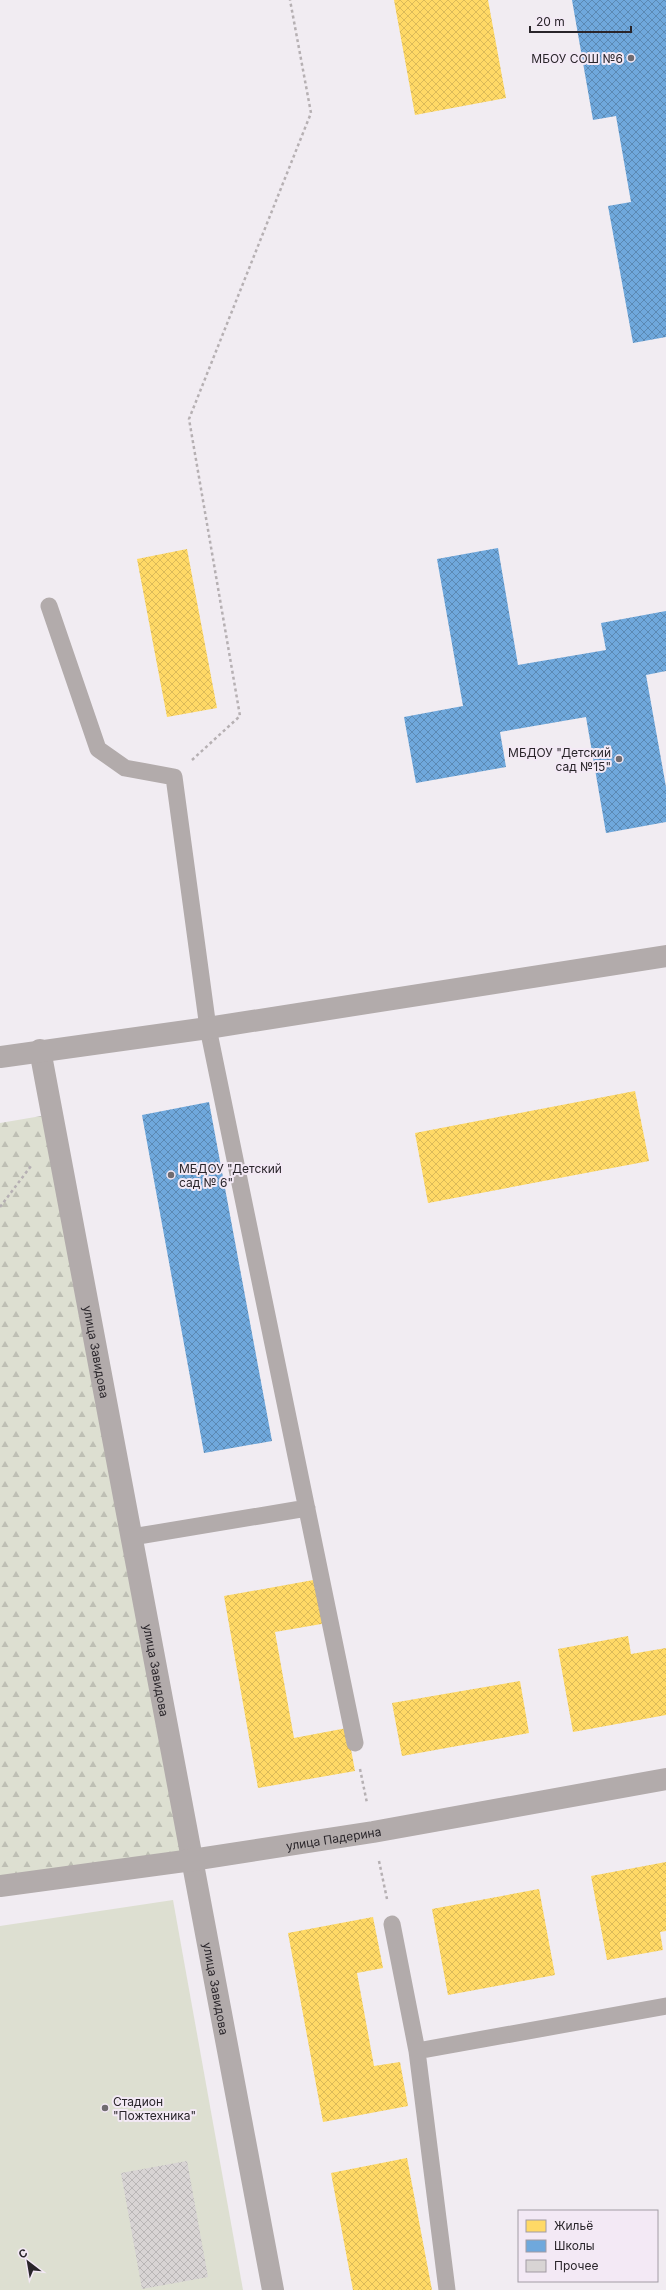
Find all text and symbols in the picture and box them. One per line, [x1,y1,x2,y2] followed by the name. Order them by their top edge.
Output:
[530,8,631,34] scale bar
[536,14,565,29] text: 20 m
[531,51,623,66] place label: МБОУ СОШ №6
[626,53,636,63] marker: МБОУ СОШ №6
[508,745,611,774] place label: МБДОУ "Детский сад №15"
[614,754,624,764] marker: МБДОУ "Детский сад №15"
[179,1161,282,1190] place label: МБДОУ "Детский сад № 6"
[166,1170,176,1180] marker: МБДОУ "Детский сад № 6"
[81,1304,113,1399] street label: улица Завидова
[140,1623,173,1718] street label: улица Завидова
[285,1823,382,1853] street label: улица Падерина
[200,1941,232,2036] street label: улица Завидова
[113,2094,196,2123] place label: Стадион "Пожтехника"
[100,2103,110,2113] marker: Стадион "Пожтехника"
[518,2210,658,2282] legend
[554,2218,593,2233] text: Жильё
[554,2238,595,2253] text: Школы
[8,2242,48,2282] north arrow
[16,2245,30,2262] text: С
[554,2258,599,2273] text: Прочее

